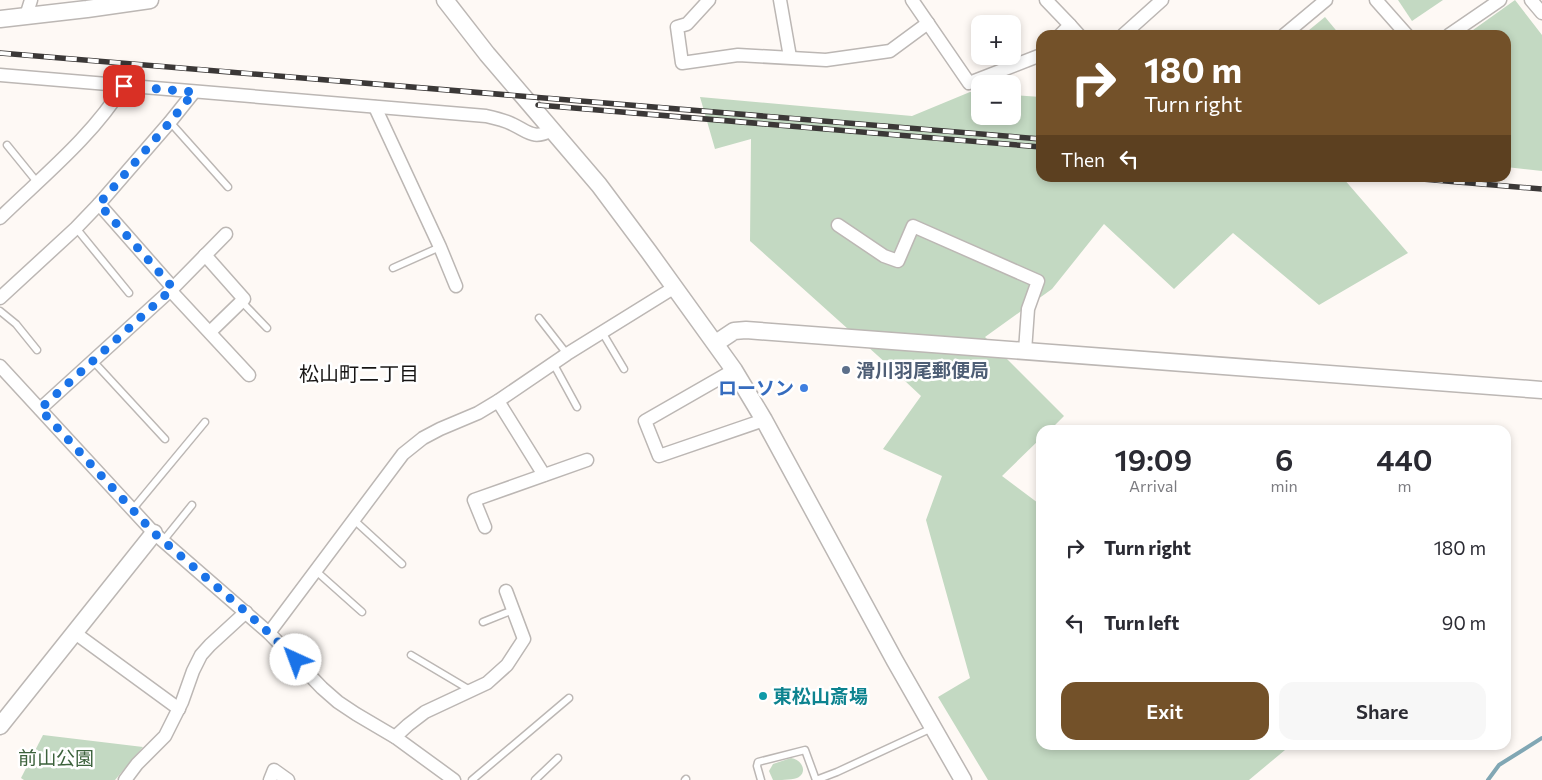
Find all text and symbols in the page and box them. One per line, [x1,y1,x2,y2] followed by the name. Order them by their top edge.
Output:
[971,15,1021,125] map controls
[971,15,1021,65] button: +
[1144,47,1242,90] text: 180 m
[1061,50,1126,115] icon: right
[103,65,145,107] pin
[110,72,138,100] icon: arrive
[971,75,1021,125] button: −
[1144,90,1242,117] text: Turn right
[1115,145,1143,173] icon: left
[1061,148,1105,171] text: Then
[856,358,989,381] place label: 滑川羽尾郵便局
[299,361,419,385] district label: 松山町二丁目
[840,364,852,376] marker: 滑川羽尾郵便局
[718,376,794,399] place label: ローソン
[798,382,810,394] marker: ローソン
[1114,440,1192,477] text: 19:09
[1275,440,1293,477] text: 6
[1376,440,1433,477] text: 440
[1129,476,1177,495] text: Arrival
[1271,476,1298,495] text: min
[1397,476,1411,495] text: m
[1061,534,1089,562] icon: right
[1104,536,1191,559] text: Turn right
[1434,536,1486,559] text: 180 m
[1061,609,1089,637] icon: left
[1104,611,1179,634] text: Turn left
[1442,611,1486,634] text: 90 m
[269,633,321,685] position arrow
[1061,682,1269,740] button: Exit
[1279,682,1486,740] button: Share
[773,684,868,707] place label: 東松山斎場
[757,690,769,702] marker: 東松山斎場
[18,746,94,769] park label: 前山公園

